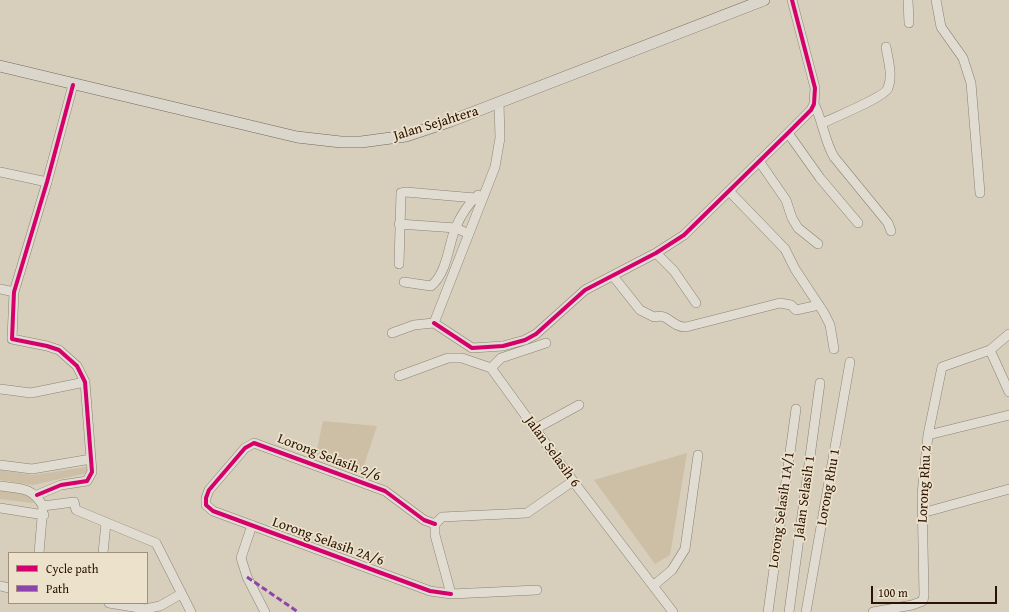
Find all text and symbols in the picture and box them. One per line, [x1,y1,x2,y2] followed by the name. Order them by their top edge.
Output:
[392,103,480,145] street label: Jalan Sejahtera
[521,413,583,491] street label: Jalan Selasih 6
[275,431,383,485] street label: Lorong Selasih 2/6
[915,445,935,523] street label: Lorong Rhu 2
[814,447,844,527] street label: Lorong Rhu 1
[766,451,798,569] street label: Lorong Selasih 1A/1
[791,454,819,540] street label: Jalan Selasih 1
[270,514,386,570] street label: Lorong Selasih 2A/6
[8,552,148,604] legend
[46,560,98,577] text: Cycle path
[873,578,999,604] scale bar
[46,580,69,597] text: Path
[878,584,908,601] text: 100 m

